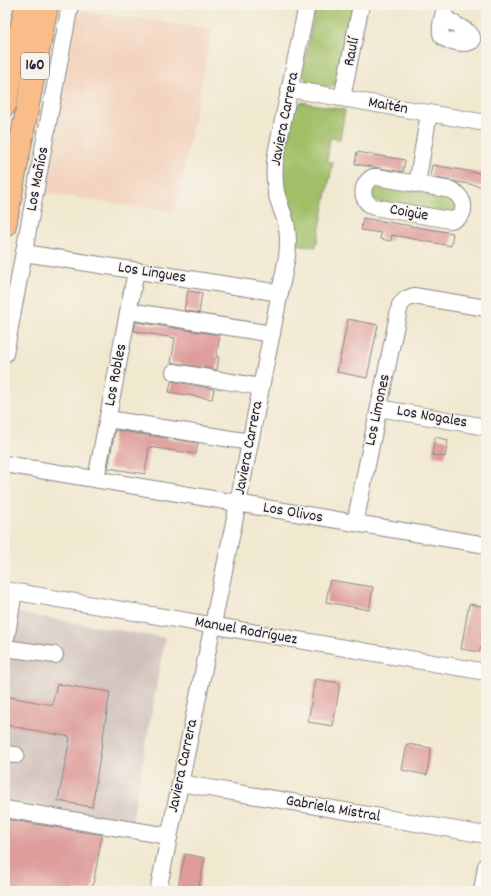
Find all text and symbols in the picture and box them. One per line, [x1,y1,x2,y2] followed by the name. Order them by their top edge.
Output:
[338,35,366,68] street label: Raulí
[21,53,49,79] road number: 160
[265,70,305,168] street label: Javiera Carrera
[366,91,410,121] street label: Maitén
[20,145,56,213] street label: Los Mañíos
[388,198,430,228] street label: Coigüe
[116,256,188,290] street label: Los Lingues
[99,341,133,408] street label: Los Robles
[359,372,397,448] street label: Los Limones
[229,399,269,497] street label: Javiera Carrera
[395,399,469,435] street label: Los Nogales
[261,496,325,530] street label: Los Olivos
[193,611,299,651] street label: Manuel Rodríguez
[162,717,204,815] street label: Javiera Carrera
[284,789,382,829] street label: Gabriela Mistral

